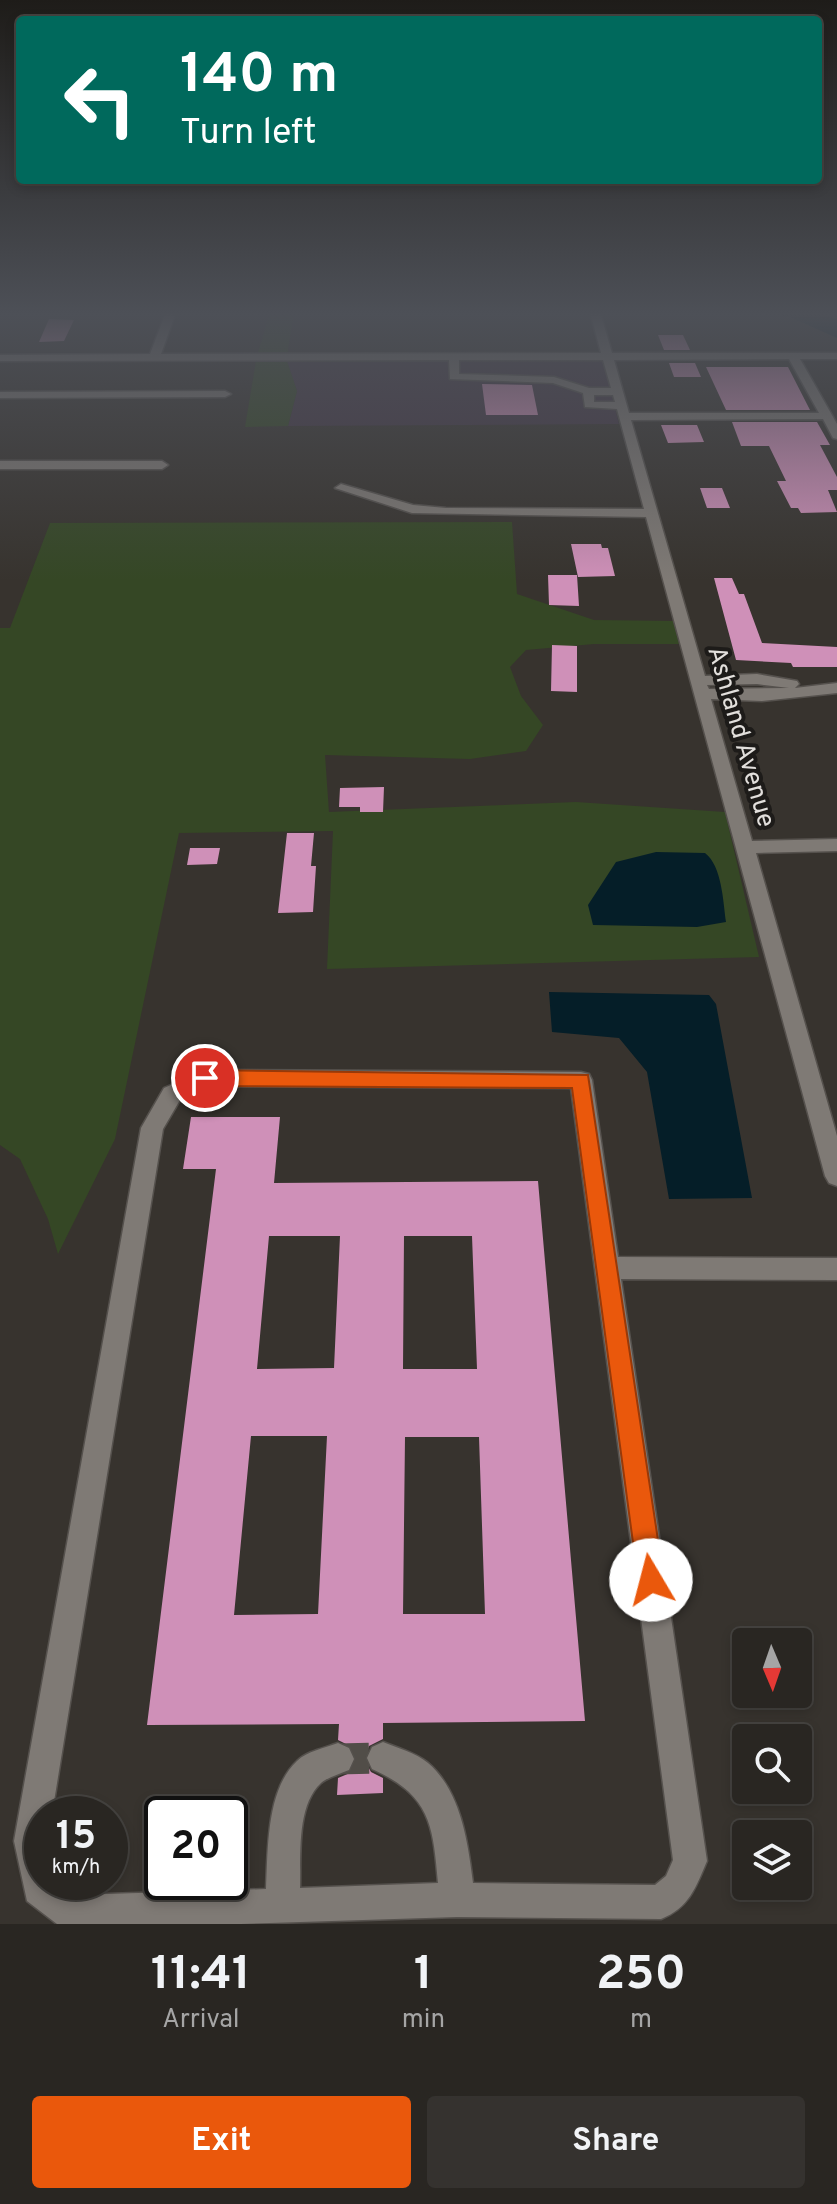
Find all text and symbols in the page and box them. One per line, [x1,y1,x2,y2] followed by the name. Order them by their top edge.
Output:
[180,42,338,112] text: 140 m
[48,48,152,152] icon: left
[180,111,317,157] text: Turn left
[698,643,782,831] street label: Ashland Avenue
[171,1044,239,1112] pin
[183,1056,227,1100] icon: arrive
[609,1538,693,1622] position arrow
[732,1628,812,1708] north arrow
[732,1628,812,1900] map controls
[732,1724,812,1804] button: search
[144,1796,248,1900] speed limit sign: 20
[56,1813,96,1863] text: 15
[732,1820,812,1900] button: layers
[52,1855,100,1881] text: km/h
[151,1946,251,2006] text: 11:41
[414,1946,433,2006] text: 1
[596,1946,686,2006] text: 250
[162,2004,240,2037] text: Arrival
[402,2004,445,2037] text: min
[630,2004,652,2037] text: m
[32,2096,411,2188] button: Exit
[427,2096,805,2188] button: Share

